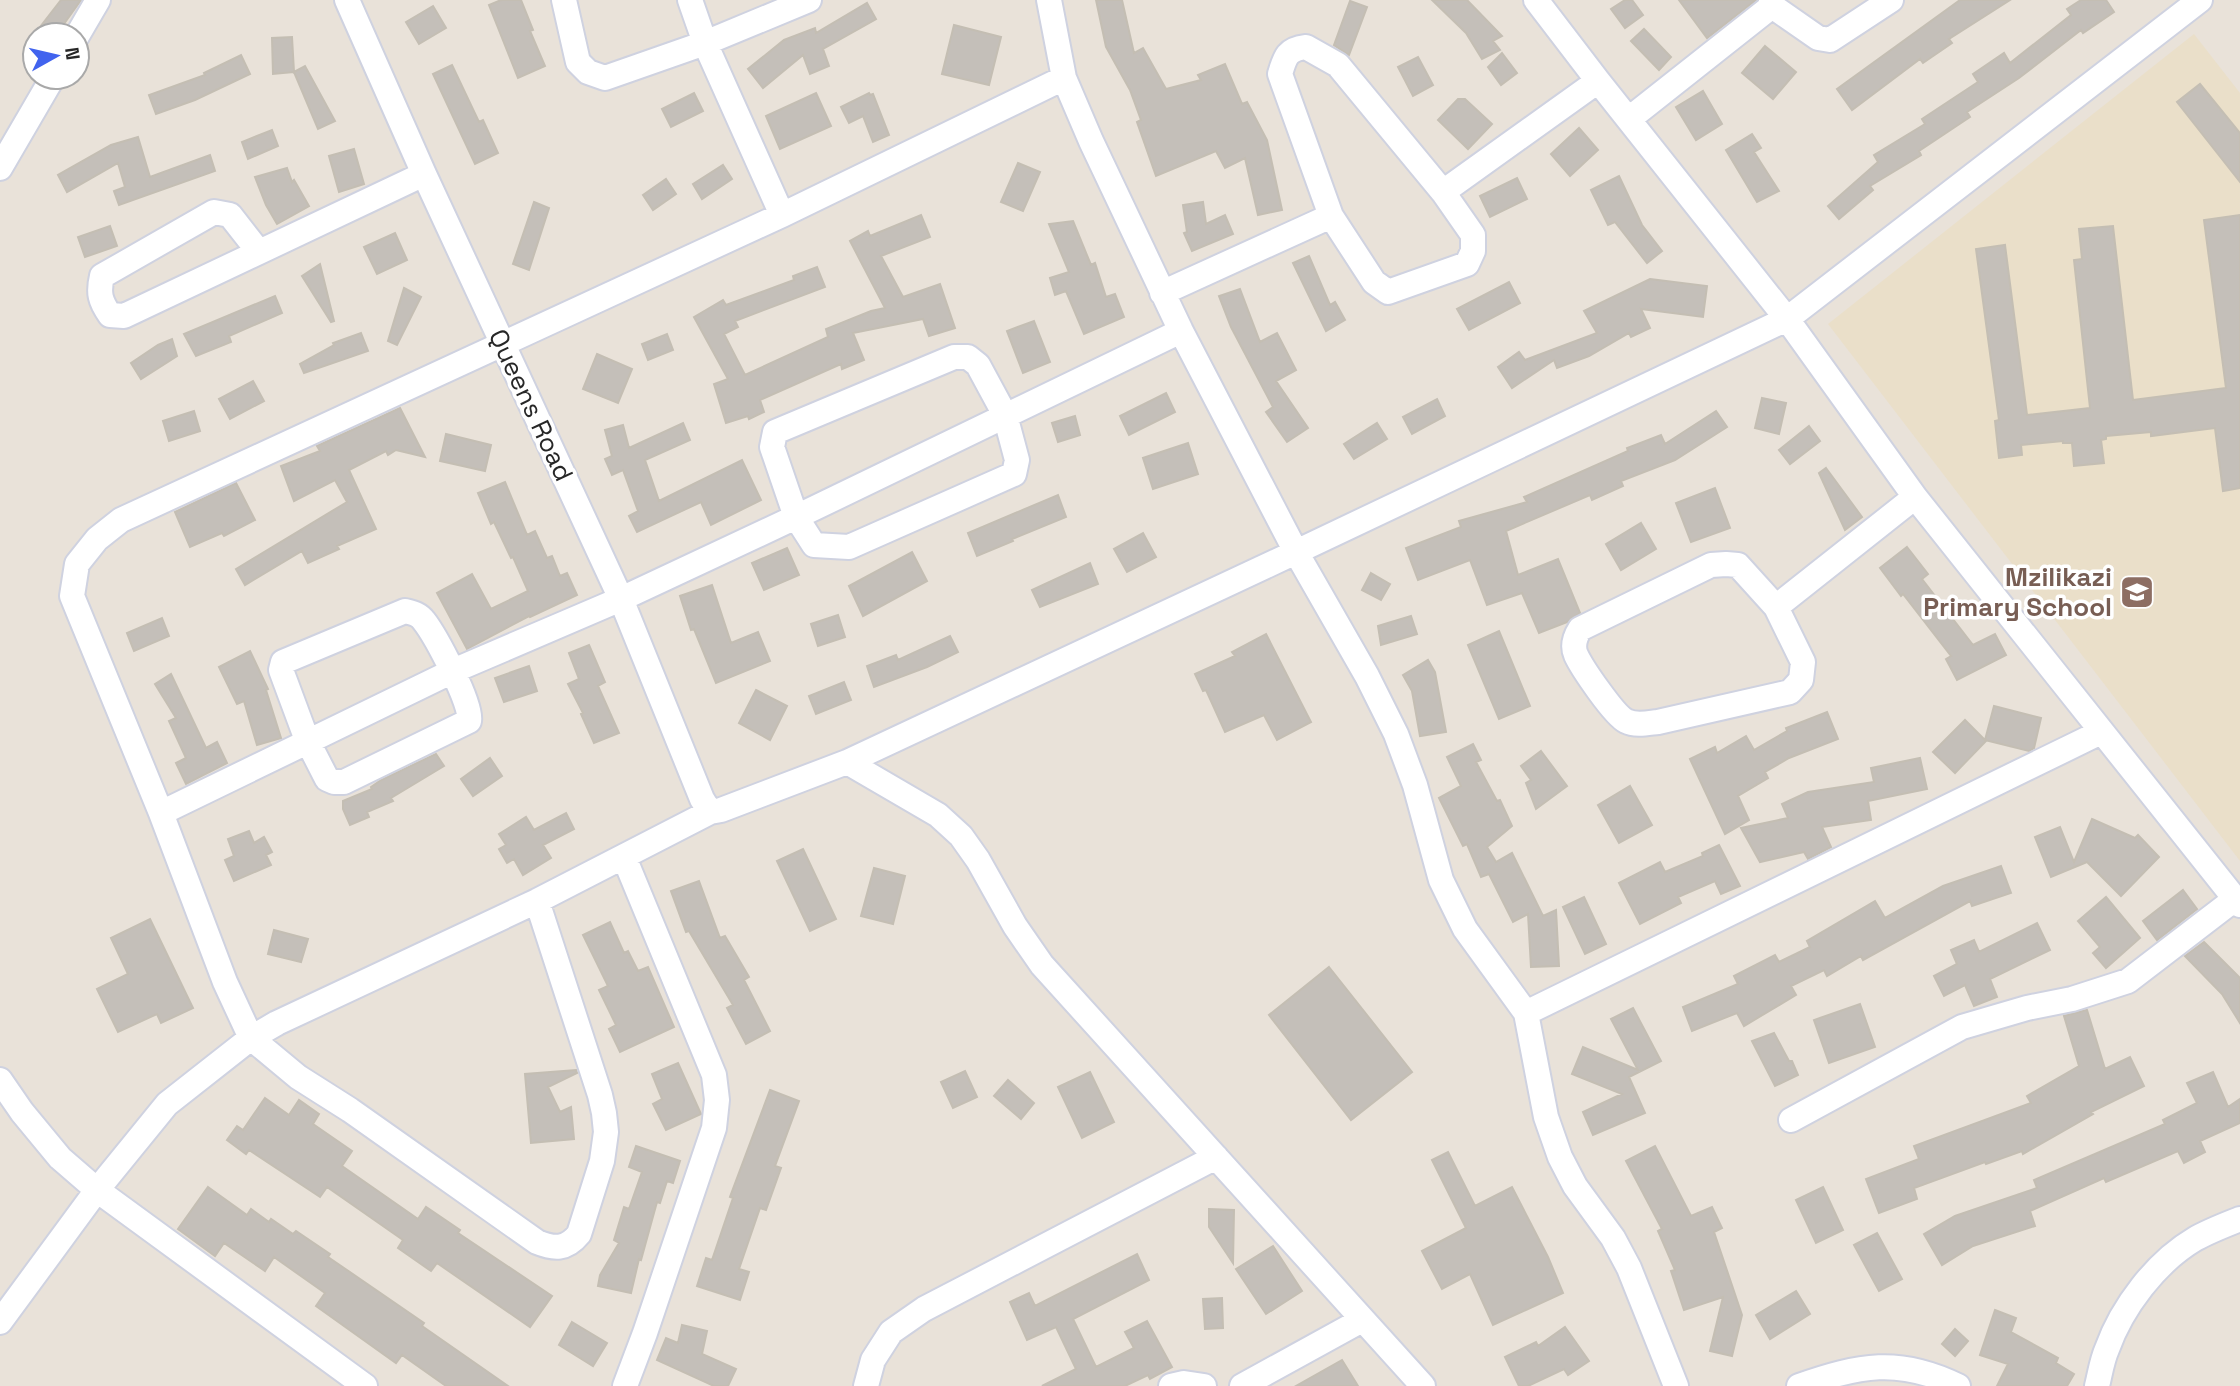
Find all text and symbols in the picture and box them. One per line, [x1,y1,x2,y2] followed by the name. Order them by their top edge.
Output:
[21,21,91,91] north arrow
[59,46,86,62] text: N
[481,323,581,487] street label: Queens Road
[1923,560,2112,624] place label: Mzilikazi Primary School
[2118,573,2156,611] school or university icon: Mzilikazi Primary School

